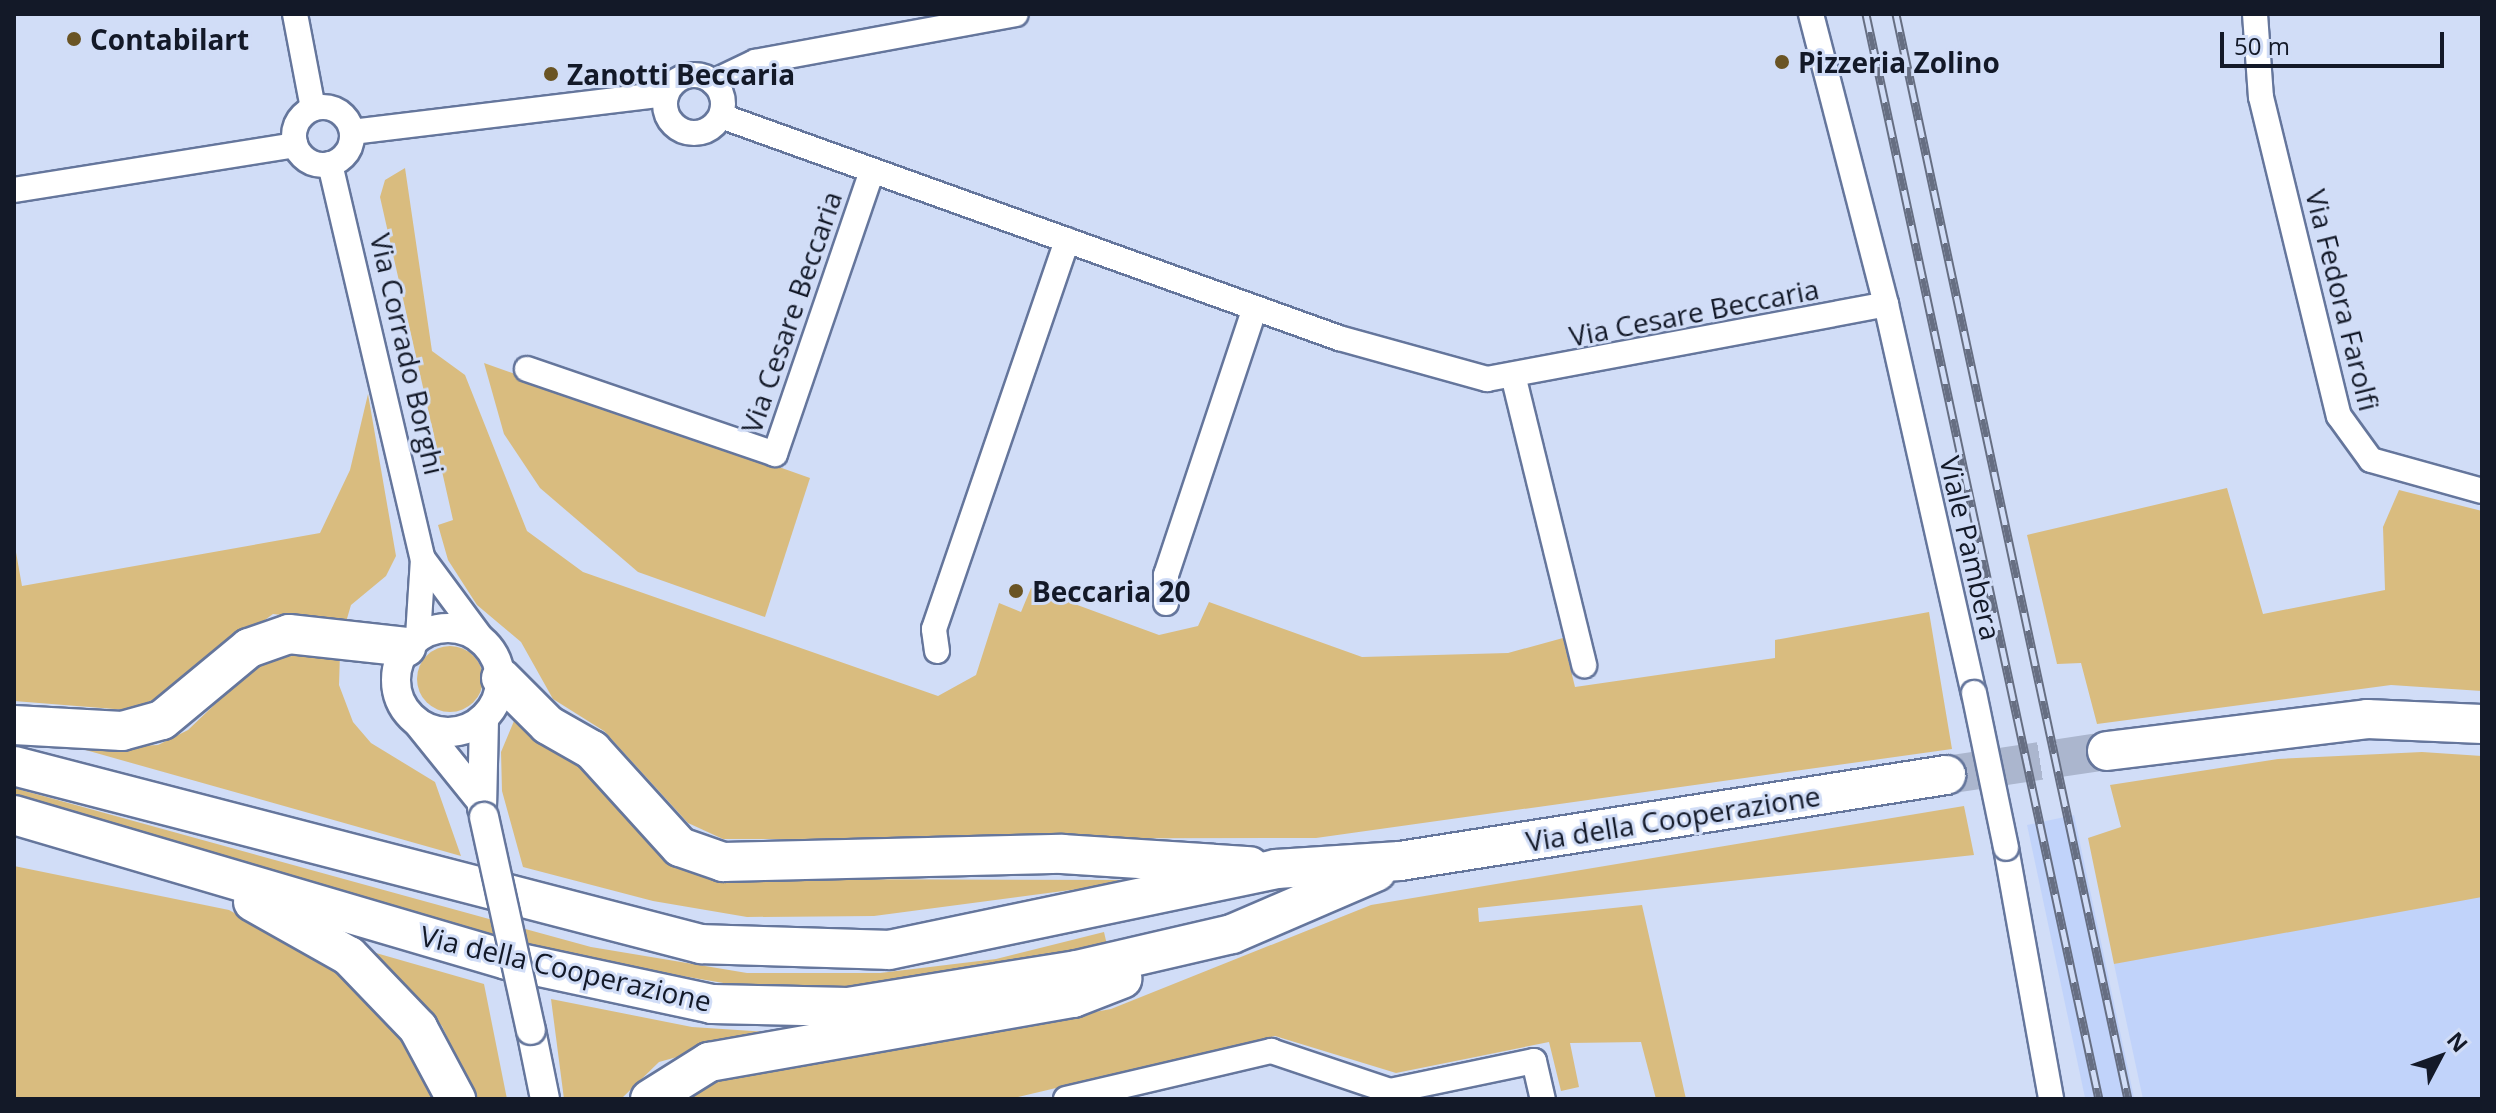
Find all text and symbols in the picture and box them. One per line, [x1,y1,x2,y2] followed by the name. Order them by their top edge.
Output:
[2224,16,2448,66] scale bar
[90,22,249,56] place label: Contabilart
[2234,29,2290,62] text: 50 m
[65,30,83,48] marker: Contabilart
[1798,45,2000,79] place label: Pizzeria Zolino
[1773,53,1791,71] marker: Pizzeria Zolino
[567,57,795,91] place label: Zanotti Beccaria
[542,65,560,83] marker: Zanotti Beccaria
[2299,186,2387,414] street label: Via Fedora Farolfi
[734,187,848,437] street label: Via Cesare Beccaria
[364,230,452,478] street label: Via Corrado Borghi
[1566,271,1822,353] street label: Via Cesare Beccaria
[1934,453,2008,643] street label: Viale Pambera
[1032,574,1191,608] place label: Beccaria 20
[1007,582,1025,600] marker: Beccaria 20
[1523,778,1823,858] street label: Via della Cooperazione
[417,918,715,1018] street label: Via della Cooperazione
[2400,1017,2480,1097] north arrow
[2441,1025,2475,1058] text: N

